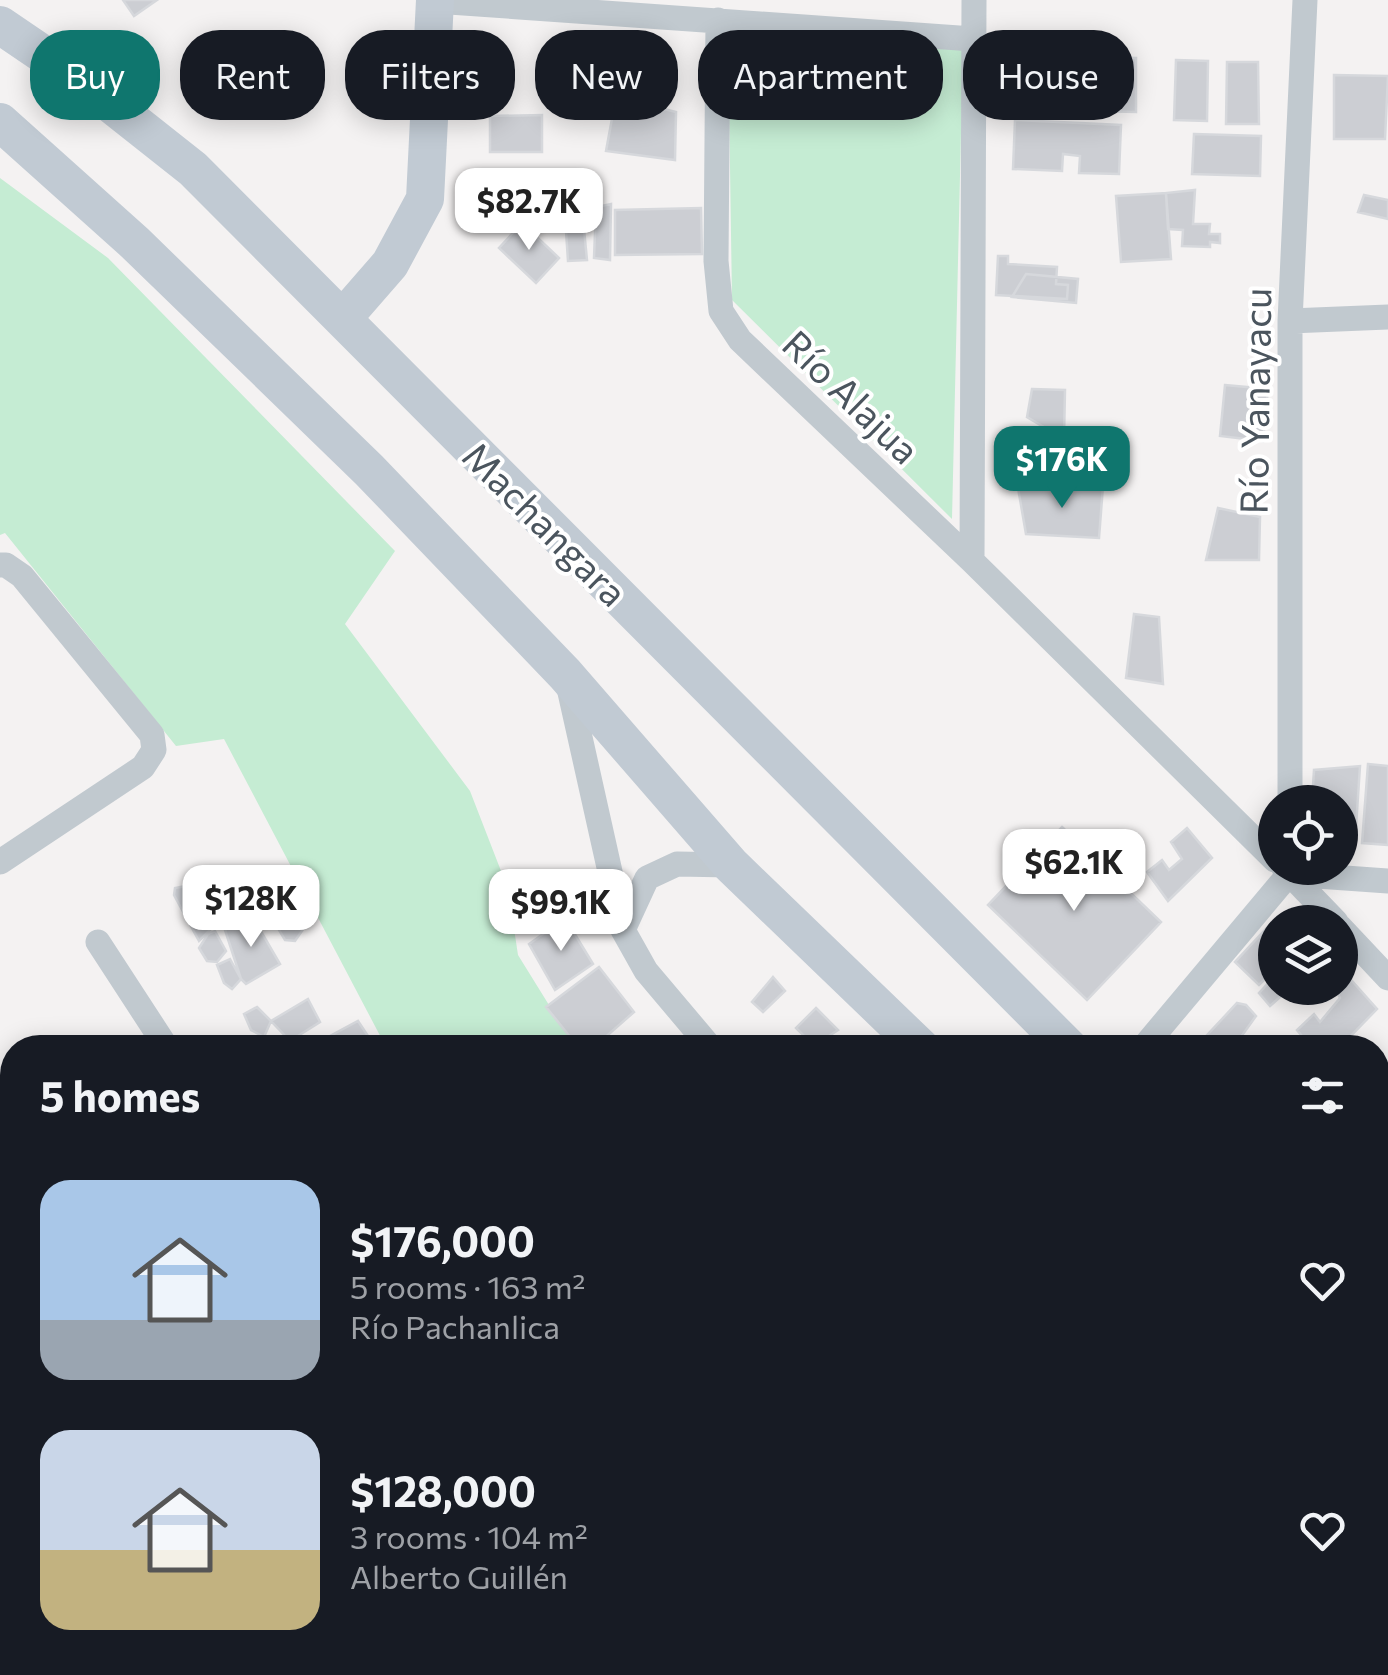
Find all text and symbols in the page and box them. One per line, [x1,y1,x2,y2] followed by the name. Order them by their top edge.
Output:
[30,30,160,120] chip: Buy
[180,30,325,120] chip: Rent
[345,30,515,120] chip: Filters
[535,30,678,120] chip: New
[698,30,943,120] chip: Apartment
[963,30,1134,120] chip: House
[448,168,610,253] pin: $82.7K
[477,180,581,220] text: $82.7K
[1229,287,1279,515] street label: Río Yanayacu
[774,319,930,473] street label: Río Alajua
[992,426,1132,511] pin: $176K
[454,431,638,615] street label: Machangara
[1016,438,1108,478] text: $176K
[1258,785,1358,1005] map controls
[1258,785,1358,885] button: locate
[993,829,1155,914] pin: $62.1K
[1024,841,1124,881] text: $62.1K
[181,865,321,950] pin: $128K
[480,869,642,954] pin: $99.1K
[204,877,298,917] text: $128K
[511,881,611,921] text: $99.1K
[1258,905,1358,1005] button: layers
[1295,1068,1350,1123] icon: filters
[40,1069,200,1121] text: 5 homes
[350,1214,535,1266] text: $176,000
[120,1220,240,1340] icon: home
[1295,1253,1350,1308] icon: heart
[350,1266,585,1306] text: 5 rooms · 163 m²
[350,1306,560,1346] text: Río Pachanlica
[350,1464,536,1516] text: $128,000
[120,1470,240,1590] icon: home
[1295,1503,1350,1558] icon: heart
[350,1516,588,1556] text: 3 rooms · 104 m²
[350,1556,568,1596] text: Alberto Guillén

